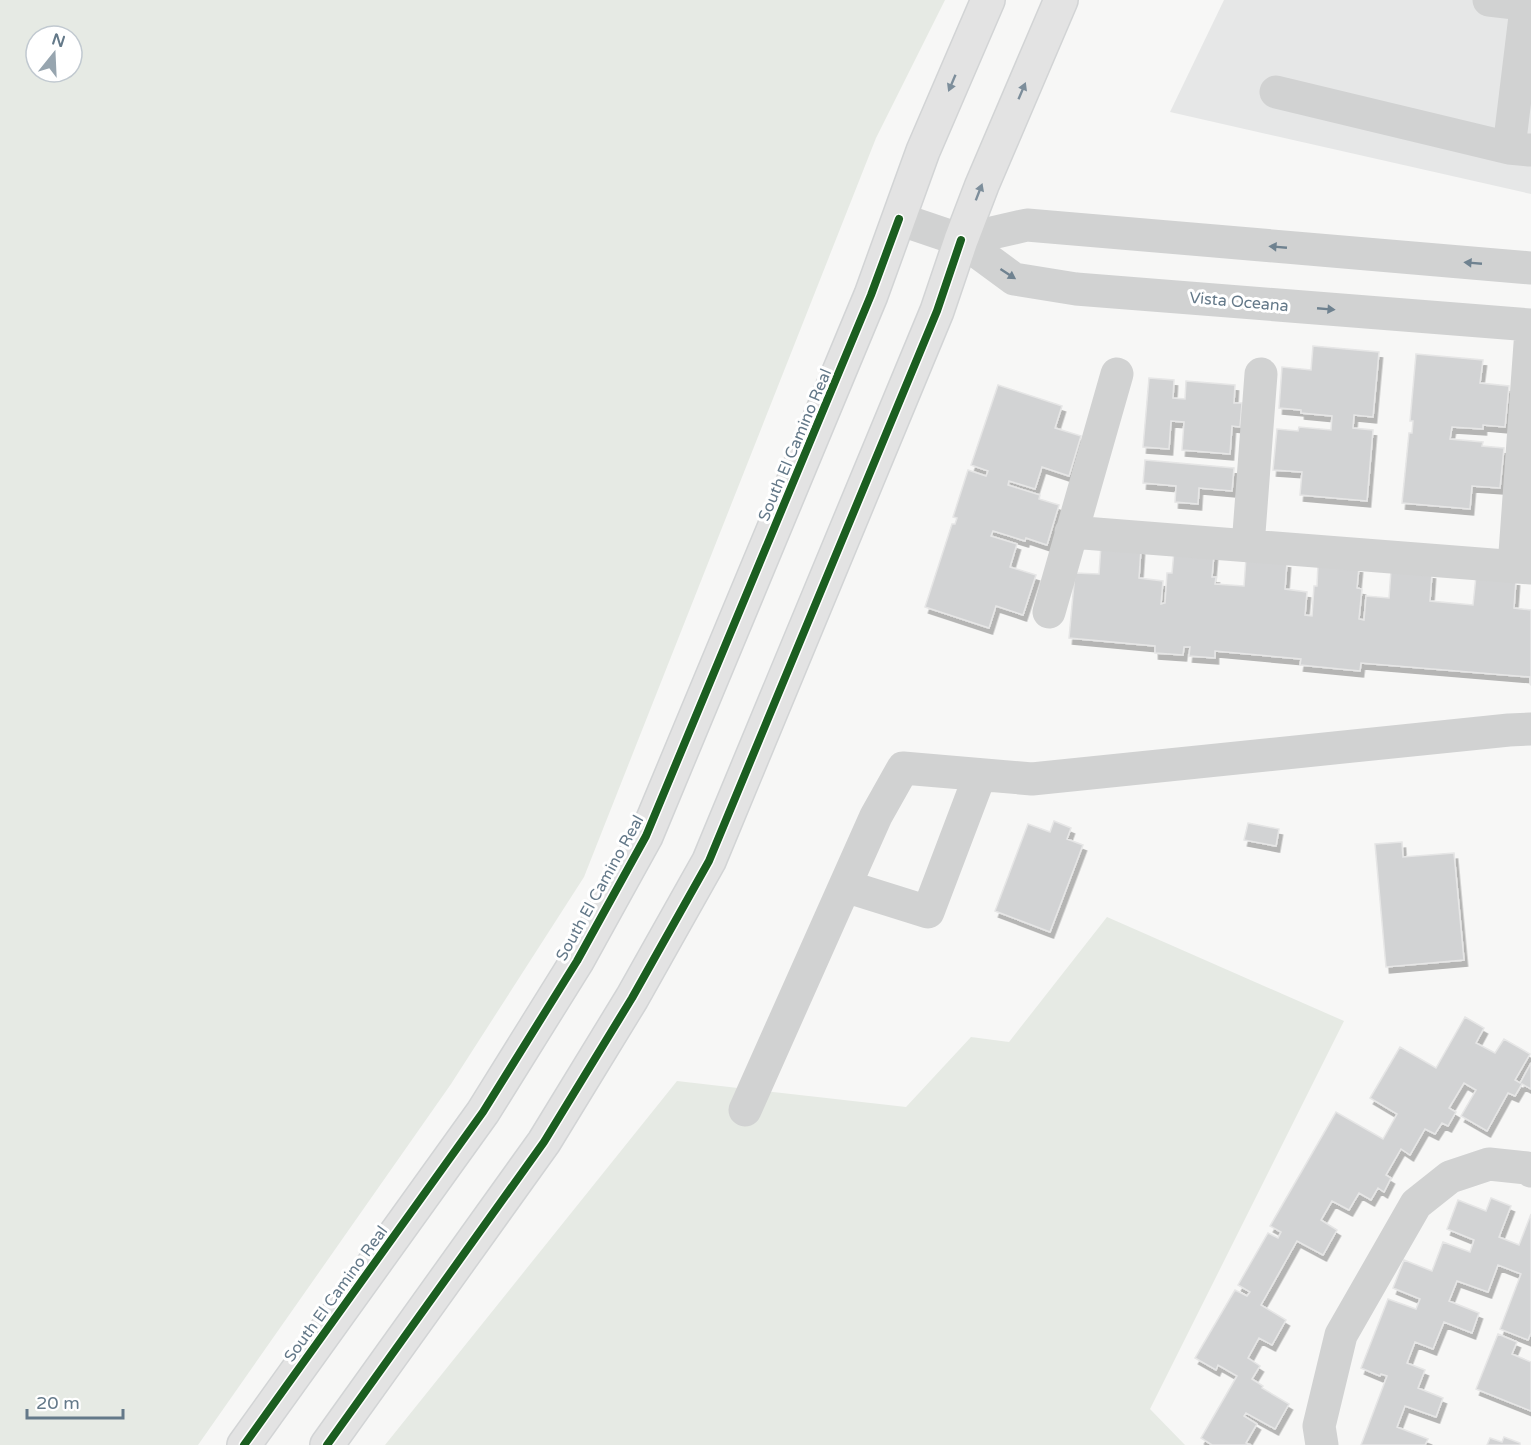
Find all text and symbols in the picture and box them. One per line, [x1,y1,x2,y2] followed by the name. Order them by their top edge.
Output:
[24,24,84,84] north arrow
[49,29,68,52] text: N
[947,75,957,93] one-way arrow
[1017,82,1027,100] one-way arrow
[974,183,984,201] one-way arrow
[1269,242,1288,252] one-way arrow
[1463,258,1482,268] one-way arrow
[1000,268,1016,280] one-way arrow
[1188,288,1290,316] street label: Vista Oceana
[1316,304,1335,314] one-way arrow
[754,366,836,524] street label: South El Camino Real
[552,812,648,964] street label: South El Camino Real
[280,1222,392,1366] street label: South El Camino Real
[27,1382,123,1420] scale bar
[36,1392,80,1414] text: 20 m

